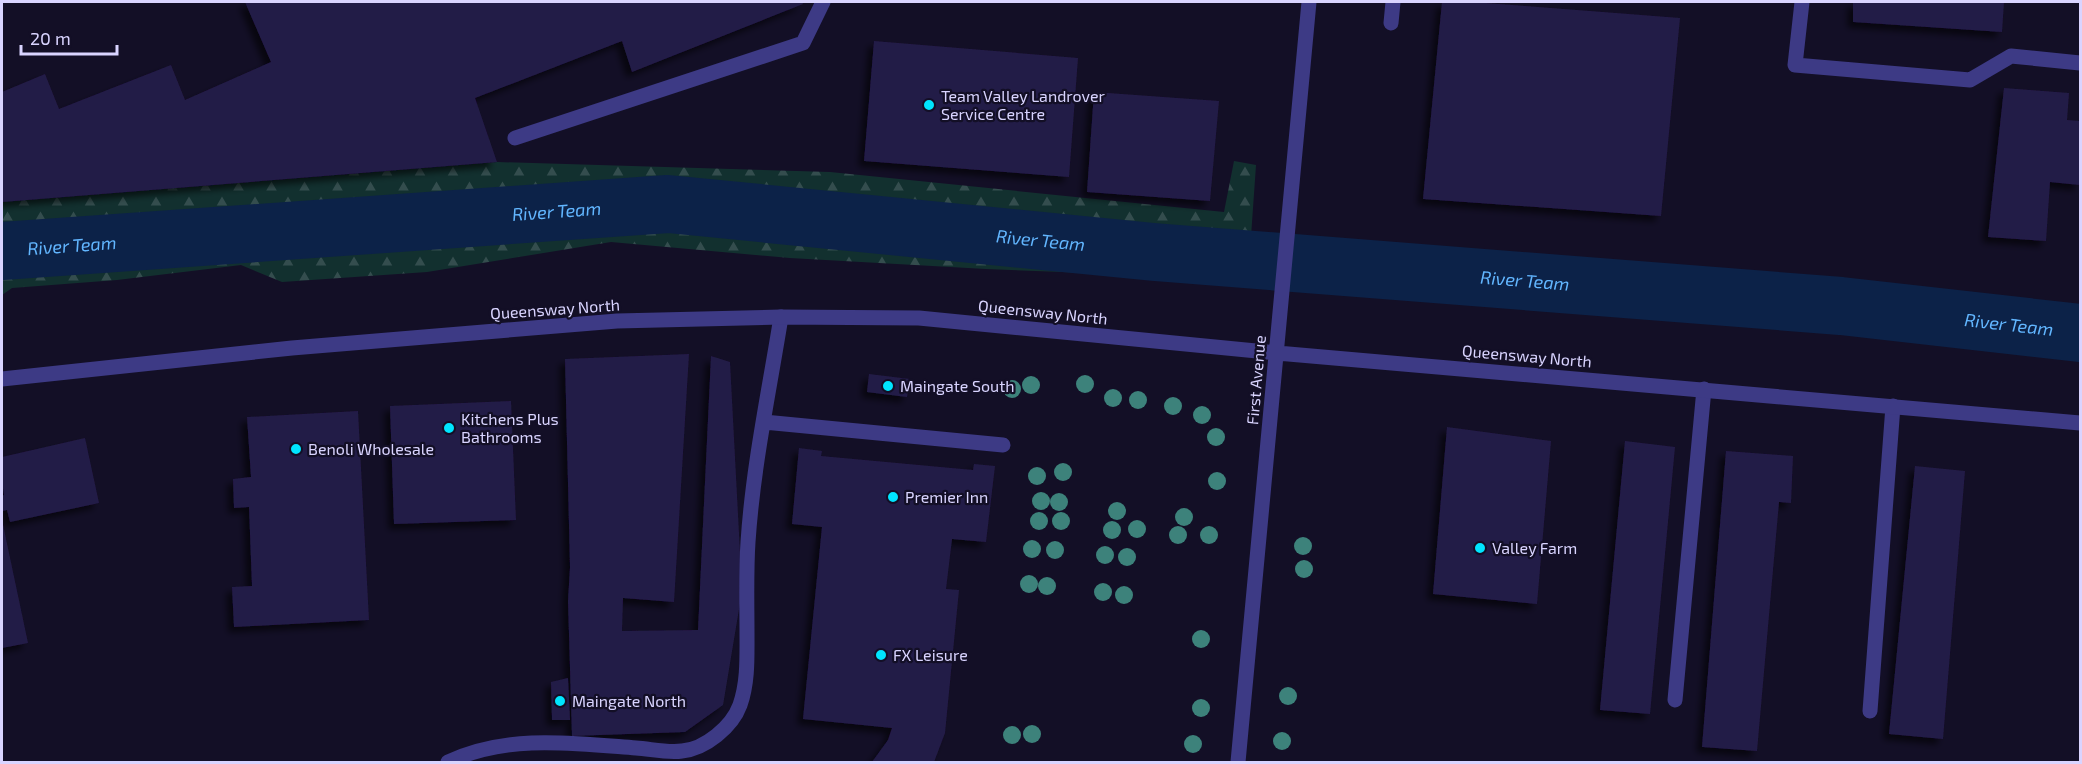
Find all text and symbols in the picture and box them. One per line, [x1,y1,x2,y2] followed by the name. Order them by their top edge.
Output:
[21,18,117,56] scale bar
[30,27,71,49] text: 20 m
[941,86,1106,123] place label: Team Valley Landrover Service Centre
[922,98,936,112] marker: Team Valley Landrover Service Centre
[511,197,602,225] water label: River Team
[995,224,1086,255] water label: River Team
[26,231,117,259] water label: River Team
[1480,266,1570,295] water label: River Team
[489,294,621,324] street label: Queensway North
[977,295,1109,329] street label: Queensway North
[1963,308,2055,340] water label: River Team
[1242,334,1269,426] street label: First Avenue
[1461,340,1593,372] street label: Queensway North
[900,376,1015,395] place label: Maingate South
[881,379,895,393] marker: Maingate South
[461,409,559,446] place label: Kitchens Plus Bathrooms
[442,421,456,435] marker: Kitchens Plus Bathrooms
[308,439,434,458] place label: Benoli Wholesale
[289,442,303,456] marker: Benoli Wholesale
[905,487,988,506] place label: Premier Inn
[886,490,900,504] marker: Premier Inn
[1492,538,1577,557] place label: Valley Farm
[1473,541,1487,555] marker: Valley Farm
[893,645,968,664] place label: FX Leisure
[874,648,888,662] marker: FX Leisure
[572,691,686,710] place label: Maingate North
[553,694,567,708] marker: Maingate North

